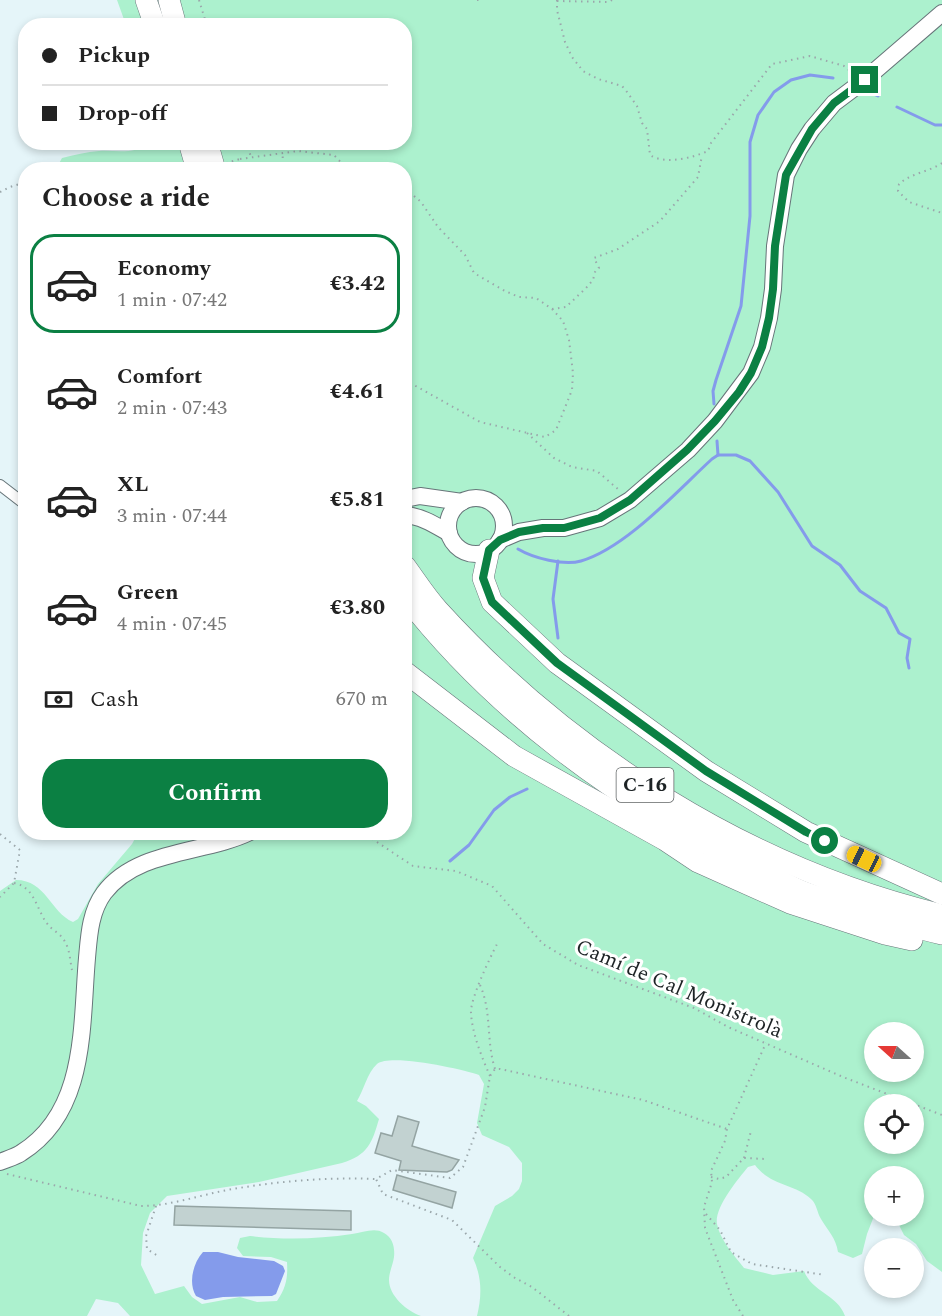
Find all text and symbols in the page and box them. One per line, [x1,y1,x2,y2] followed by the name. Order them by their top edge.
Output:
[78,39,150,72] text: Pickup
[851,66,878,93] route end
[78,97,167,130] text: Drop-off
[42,177,210,219] text: Choose a ride
[117,252,210,285] text: Economy
[45,257,99,311] icon: car
[330,267,385,300] text: €3.42
[117,285,227,315] text: 1 min · 07:42
[117,360,202,393] text: Comfort
[45,365,99,419] icon: car
[330,375,385,408] text: €4.61
[117,393,227,423] text: 2 min · 07:43
[117,468,148,501] text: XL
[45,473,99,527] icon: car
[330,483,385,516] text: €5.81
[117,501,227,531] text: 3 min · 07:44
[117,576,179,609] text: Green
[45,581,99,635] icon: car
[330,591,385,624] text: €3.80
[117,609,227,639] text: 4 min · 07:45
[42,683,75,716] icon: cash
[90,683,139,716] text: Cash
[336,684,388,714] text: 670 m
[42,759,388,828] button: Confirm
[616,768,674,802] road number: C-16
[811,827,838,854] route start
[844,843,884,875] car
[571,931,788,1047] street label: Camí de Cal Monistrolà
[864,1022,924,1082] north arrow
[864,1022,924,1298] map controls
[864,1094,924,1154] button: locate
[864,1166,924,1226] button: +
[864,1238,924,1298] button: −

